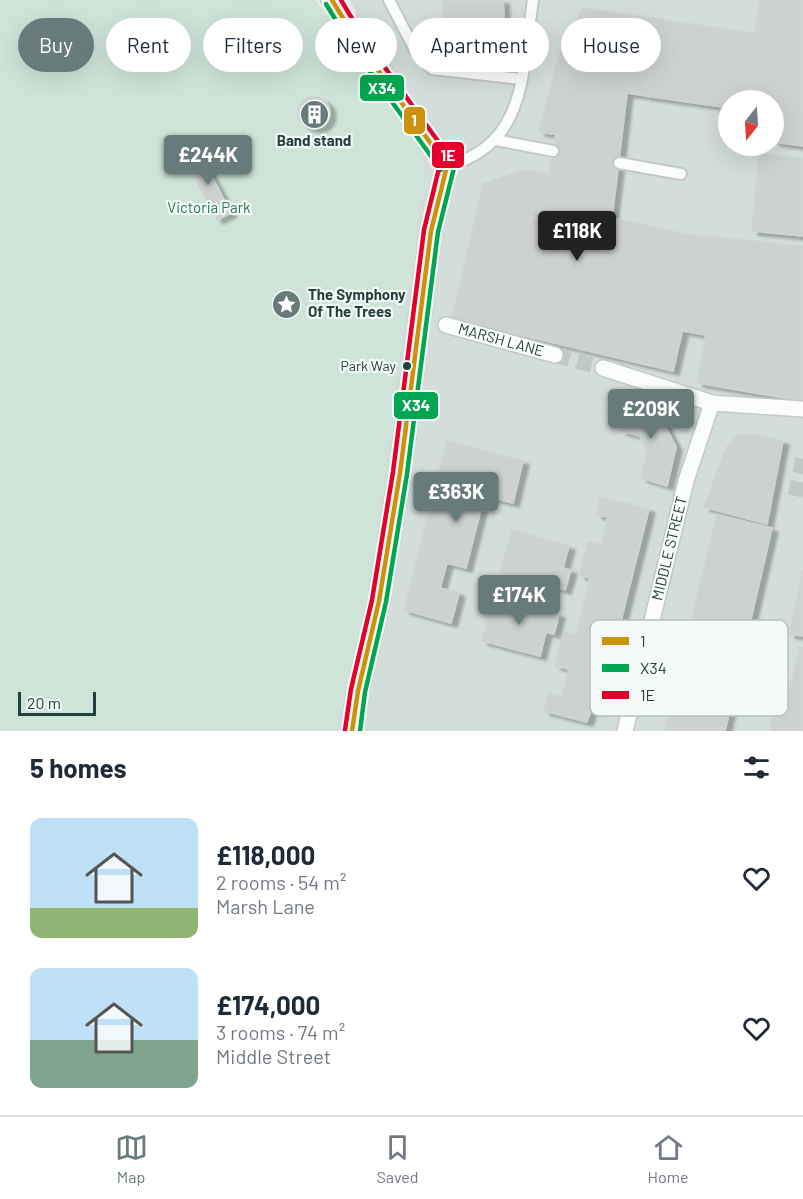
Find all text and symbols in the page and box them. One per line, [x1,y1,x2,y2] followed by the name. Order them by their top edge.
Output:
[18,18,94,72] chip: Buy
[106,18,191,72] chip: Rent
[203,18,303,72] chip: Filters
[315,18,397,72] chip: New
[409,18,549,72] chip: Apartment
[561,18,661,72] chip: House
[359,74,405,102] line badge: X34
[368,78,396,97] text: X34
[718,90,784,156] north arrow
[718,90,784,156] map controls
[298,98,330,130] building icon: Band stand
[403,106,426,135] line badge: 1
[411,110,417,129] text: 1
[277,131,351,149] place label: Band stand
[166,135,250,186] pin: £244K
[431,141,465,169] line badge: 1E
[178,142,238,166] text: £244K
[440,145,456,164] text: 1E
[167,198,251,216] park label: Victoria Park
[535,211,619,262] pin: £118K
[552,218,602,242] text: £118K
[308,285,406,320] place label: The Symphony Of The Trees
[271,288,303,320] place icon: The Symphony Of The Trees
[456,319,546,360] street label: MARSH LANE
[341,357,397,374] place label: Park Way
[401,360,413,372] marker: Park Way
[609,389,693,440] pin: £209K
[393,391,439,420] line badge: X34
[402,395,430,414] text: X34
[622,396,680,420] text: £209K
[414,472,498,523] pin: £363K
[427,479,485,503] text: £363K
[647,494,690,602] street label: MIDDLE STREET
[477,575,561,626] pin: £174K
[492,582,546,606] text: £174K
[590,620,788,716] legend
[640,631,646,650] text: 1
[640,658,666,677] text: X34
[640,685,655,704] text: 1E
[18,689,96,716] scale bar
[27,693,61,712] text: 20 m
[740,751,773,784] icon: filters
[30,752,127,783] text: 5 homes
[216,839,315,870] text: £118,000
[78,842,150,914] icon: home
[740,862,773,895] icon: heart
[216,870,346,894] text: 2 rooms · 54 m²
[216,894,315,918] text: Marsh Lane
[216,989,320,1020] text: £174,000
[78,992,150,1064] icon: home
[740,1012,773,1045] icon: heart
[216,1020,345,1044] text: 3 rooms · 74 m²
[216,1044,331,1068] text: Middle Street
[115,1131,148,1186] tab: Map
[377,1131,419,1186] tab: Saved
[648,1131,688,1186] tab: Home

